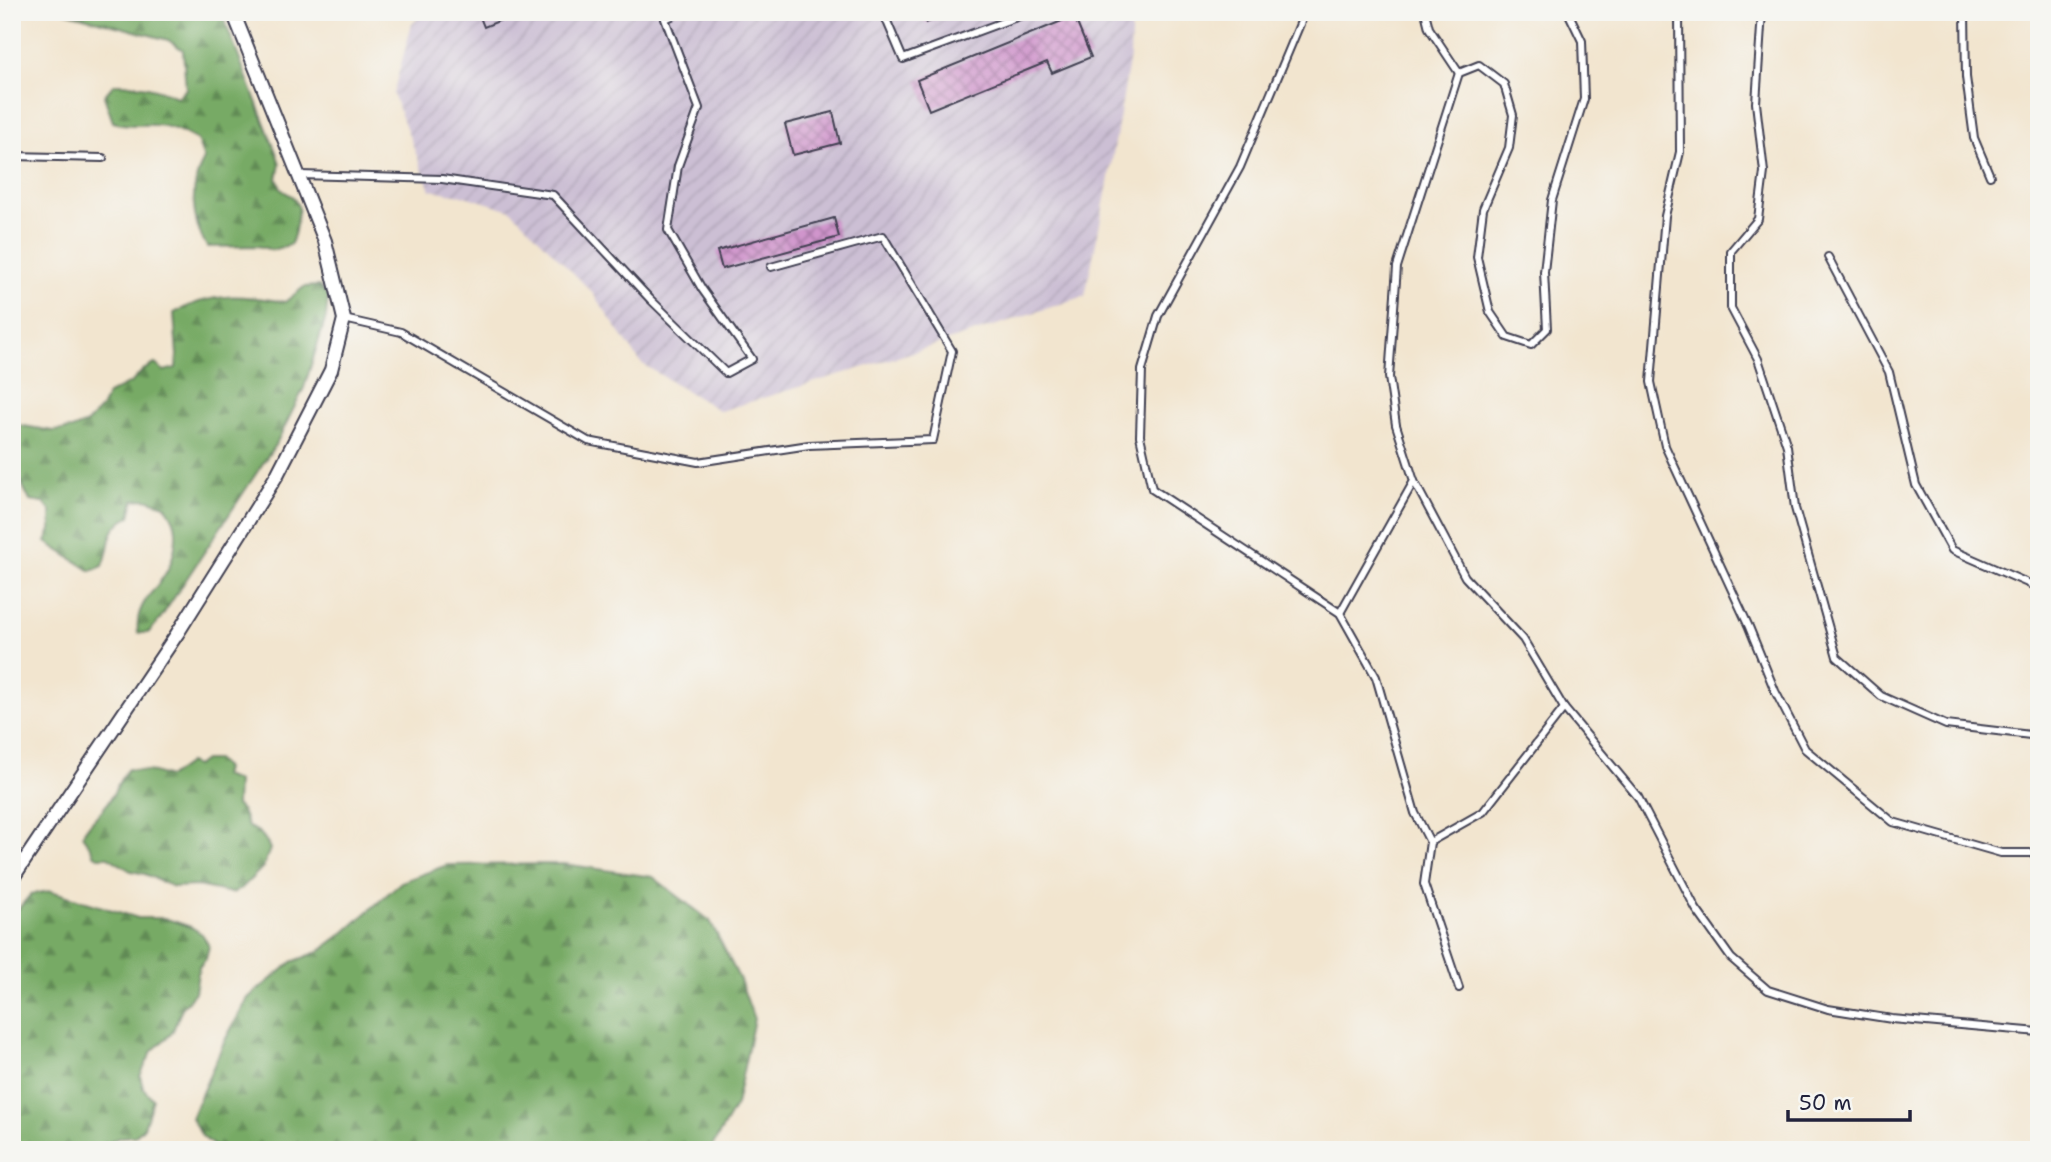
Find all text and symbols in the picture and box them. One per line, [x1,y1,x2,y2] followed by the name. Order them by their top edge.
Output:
[1788,1078,1911,1122] scale bar
[1799,1089,1852,1117] text: 50 m

